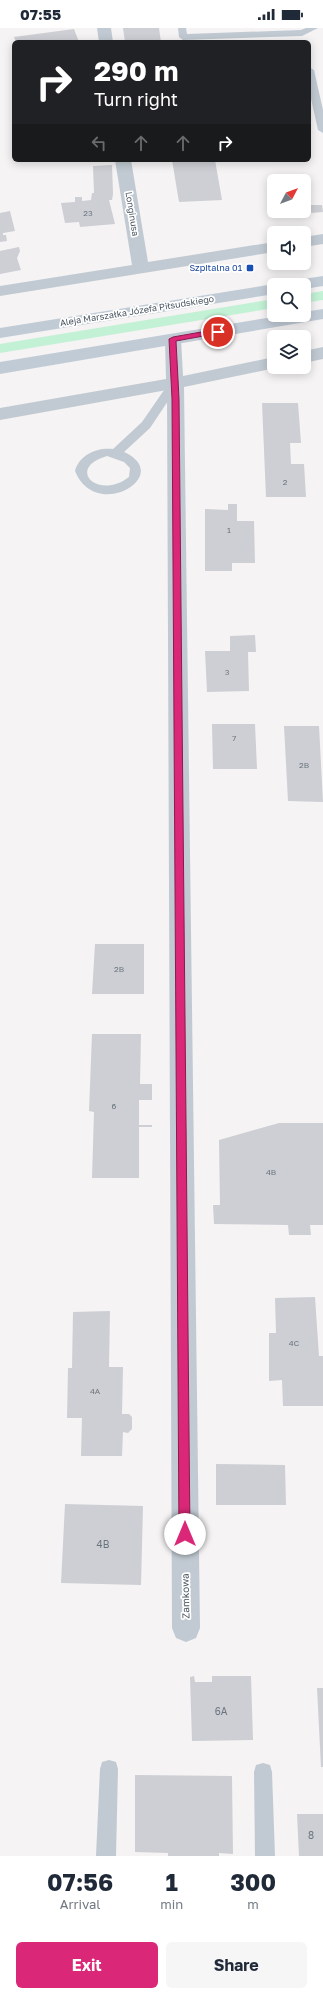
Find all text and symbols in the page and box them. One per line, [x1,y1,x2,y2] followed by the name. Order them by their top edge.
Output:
[20,5,61,23] text: 07:55
[94,54,179,87] text: 290 m
[28,56,80,108] icon: right
[94,88,178,110] text: Turn right
[88,132,110,154] icon: left
[130,132,152,154] icon: ahead
[172,132,194,154] icon: ahead
[214,132,236,154] icon: right
[267,174,311,218] north arrow
[267,174,311,374] map controls
[124,191,141,237] street label: Longinusa
[83,208,93,218] house number: 23
[267,226,311,270] button: sound
[189,262,243,273] place label: Szpitalna 01
[245,263,255,273] marker: Szpitalna 01
[267,278,311,322] button: search
[59,293,215,328] street label: Aleja Marszałka Józefa Piłsudskiego
[201,315,235,349] pin
[207,321,229,343] icon: arrive
[267,330,311,374] button: layers
[283,477,288,487] house number: 2
[227,525,231,535] house number: 1
[225,667,230,677] house number: 3
[232,733,236,743] house number: 7
[299,760,309,770] house number: 2B
[114,964,124,974] house number: 2B
[112,1101,117,1111] house number: 6
[266,1167,276,1177] house number: 4B
[289,1338,300,1348] house number: 4C
[90,1386,101,1396] house number: 4A
[164,1513,206,1555] position arrow
[97,1538,110,1550] house number: 4B
[179,1573,191,1619] street label: Zamkowa
[215,1705,228,1717] house number: 6A
[308,1829,314,1841] house number: 8
[47,1867,113,1896] text: 07:56
[165,1867,178,1896] text: 1
[230,1867,276,1896] text: 300
[60,1896,100,1912] text: Arrival
[160,1896,183,1912] text: min
[247,1896,259,1912] text: m
[16,1942,158,1988] button: Exit
[166,1942,307,1988] button: Share

